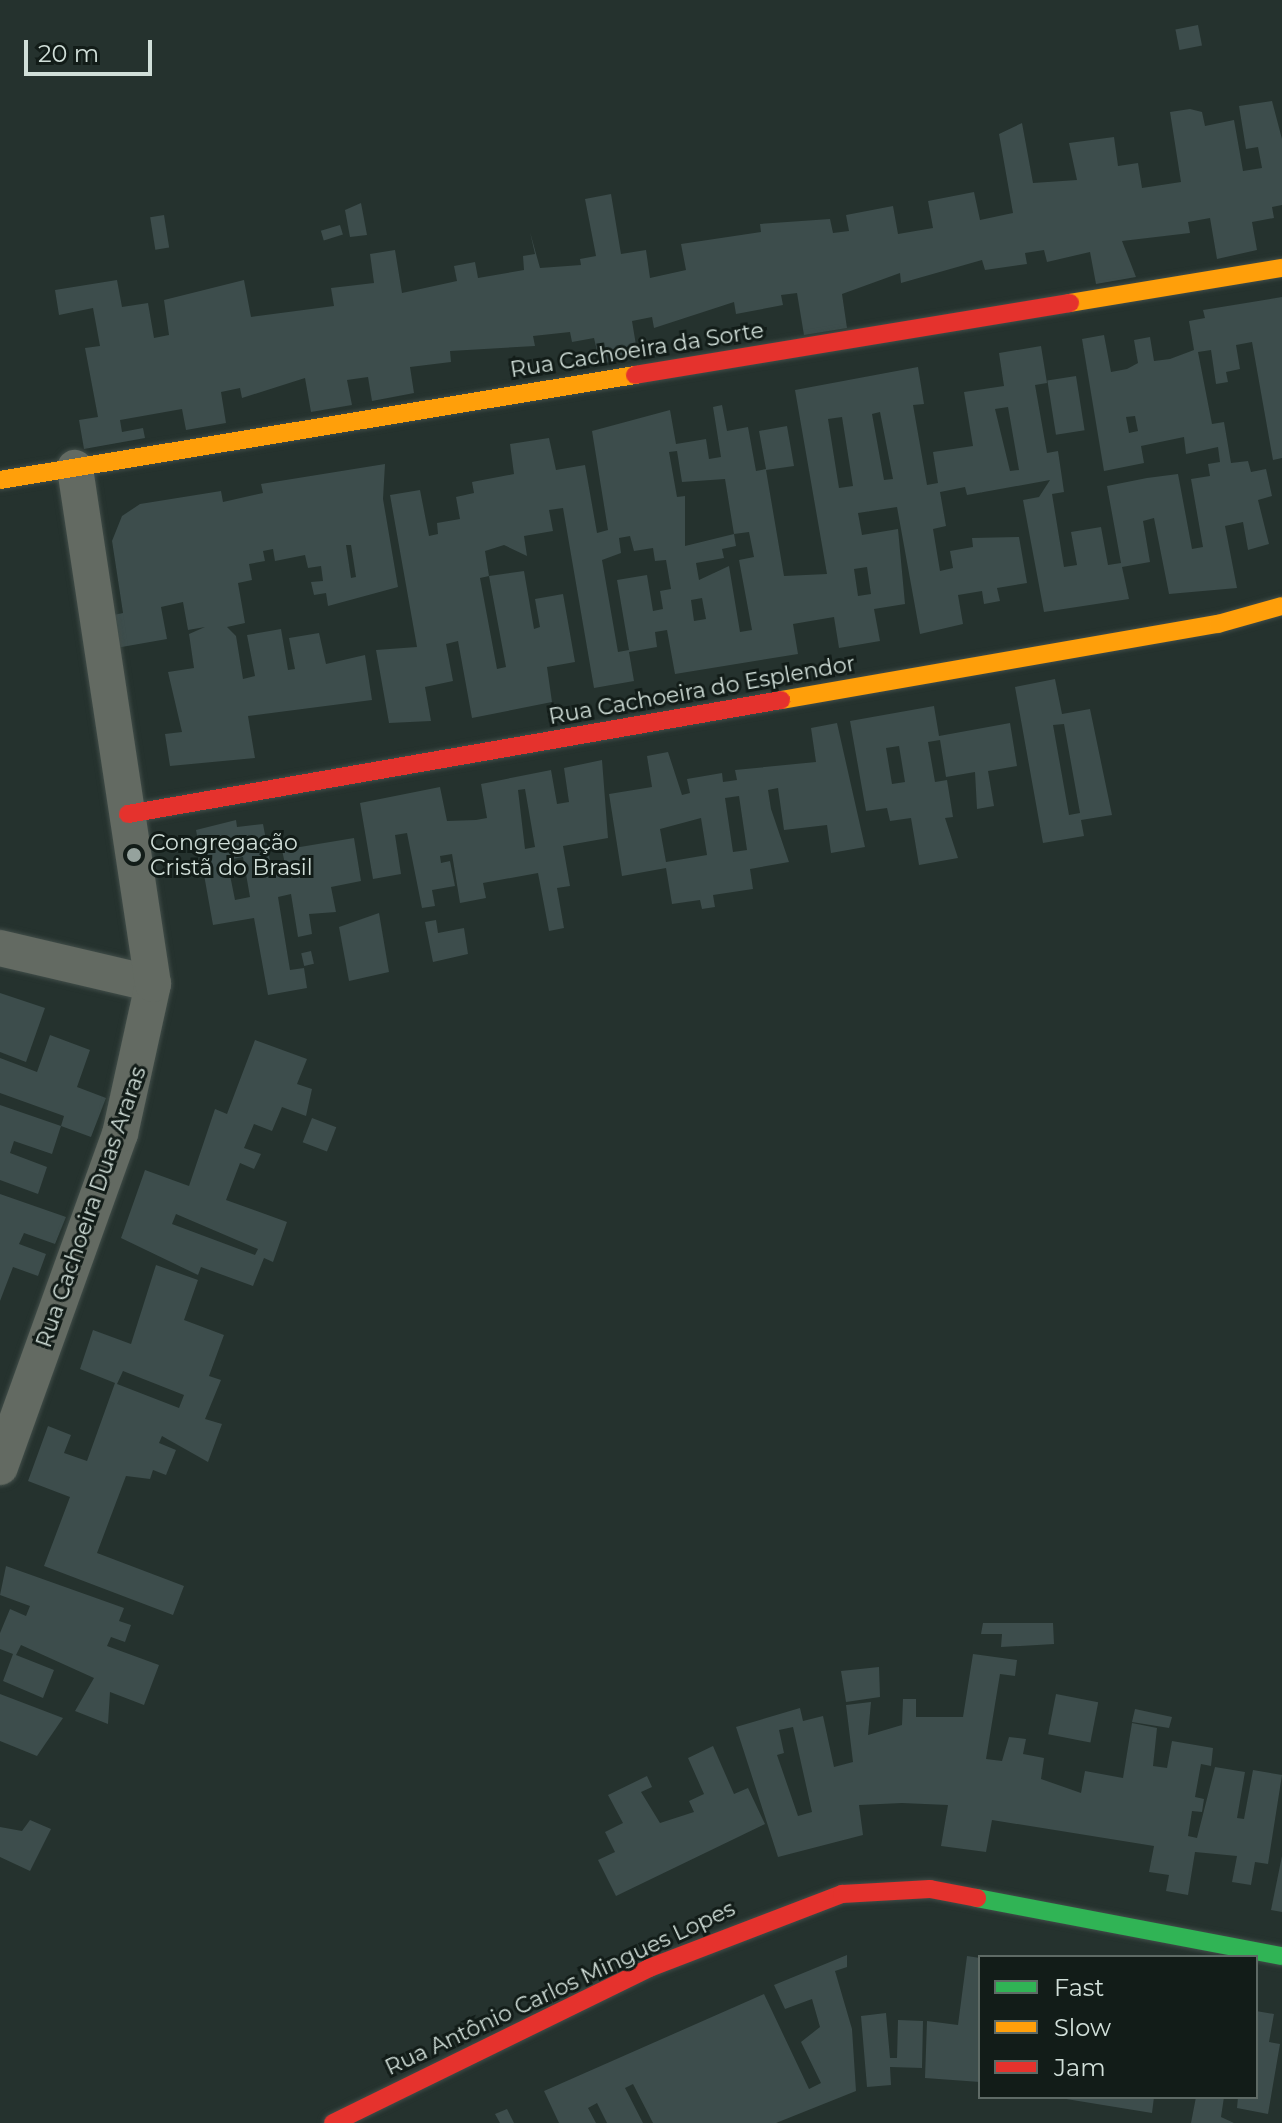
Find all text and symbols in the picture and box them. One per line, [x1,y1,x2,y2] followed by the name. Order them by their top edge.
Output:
[28,24,156,74] scale bar
[38,39,99,68] text: 20 m
[508,317,766,383] street label: Rua Cachoeira da Sorte
[547,650,857,730] street label: Rua Cachoeira do Esplendor
[150,829,313,880] place label: Congregação Cristã do Brasil
[125,846,143,864] marker: Congregação Cristã do Brasil
[30,1063,152,1351] street label: Rua Cachoeira Duas Araras
[381,1895,739,2081] street label: Rua Antônio Carlos Mingues Lopes
[978,1955,1258,2099] legend
[1054,1973,1104,2002] text: Fast
[1054,2013,1111,2042] text: Slow
[1054,2053,1106,2082] text: Jam

